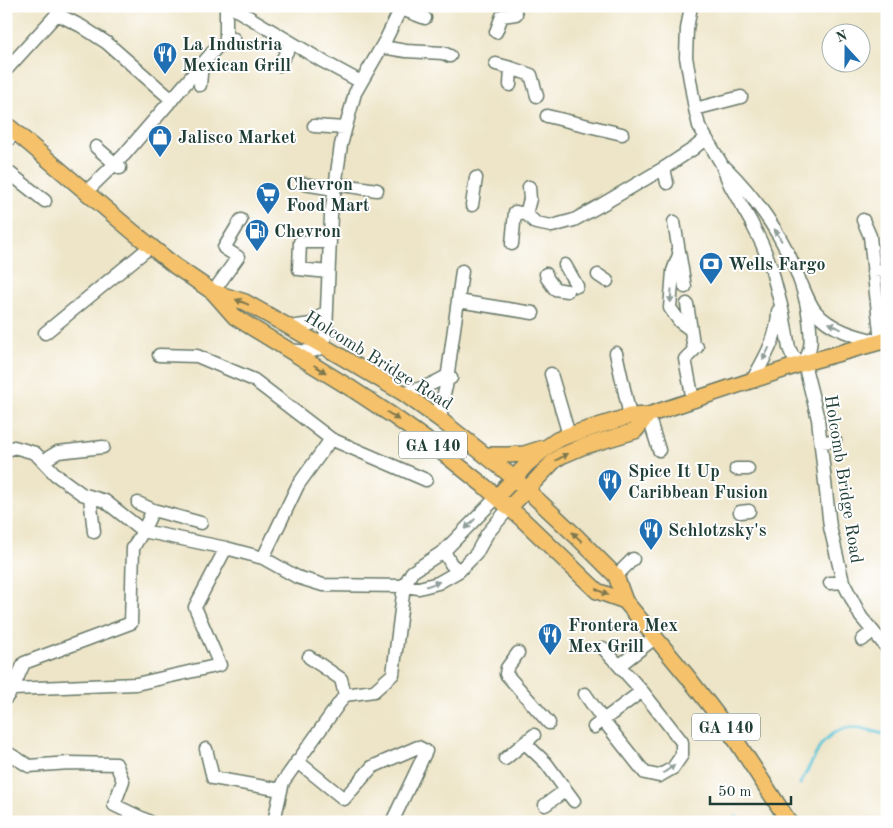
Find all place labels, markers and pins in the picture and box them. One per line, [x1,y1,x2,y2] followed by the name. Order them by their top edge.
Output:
[182,36,291,75] place label: La Industria Mexican Grill
[152,41,178,75] restaurant icon: La Industria Mexican Grill
[147,124,173,158] shop icon: Jalisco Market
[178,129,297,147] place label: Jalisco Market
[286,176,370,215] place label: Chevron Food Mart
[255,181,281,215] supermarket icon: Chevron Food Mart
[244,218,270,252] fuel station icon: Chevron
[274,223,341,241] place label: Chevron
[698,251,724,285] bank icon: Wells Fargo
[728,256,826,274] place label: Wells Fargo
[628,463,768,502] place label: Spice It Up Caribbean Fusion
[597,468,623,502] restaurant icon: Spice It Up Caribbean Fusion
[638,517,664,551] restaurant icon: Schlotzsky's
[668,522,767,540] place label: Schlotzsky's
[568,617,678,656] place label: Frontera Mex Mex Grill
[537,622,563,656] restaurant icon: Frontera Mex Mex Grill

